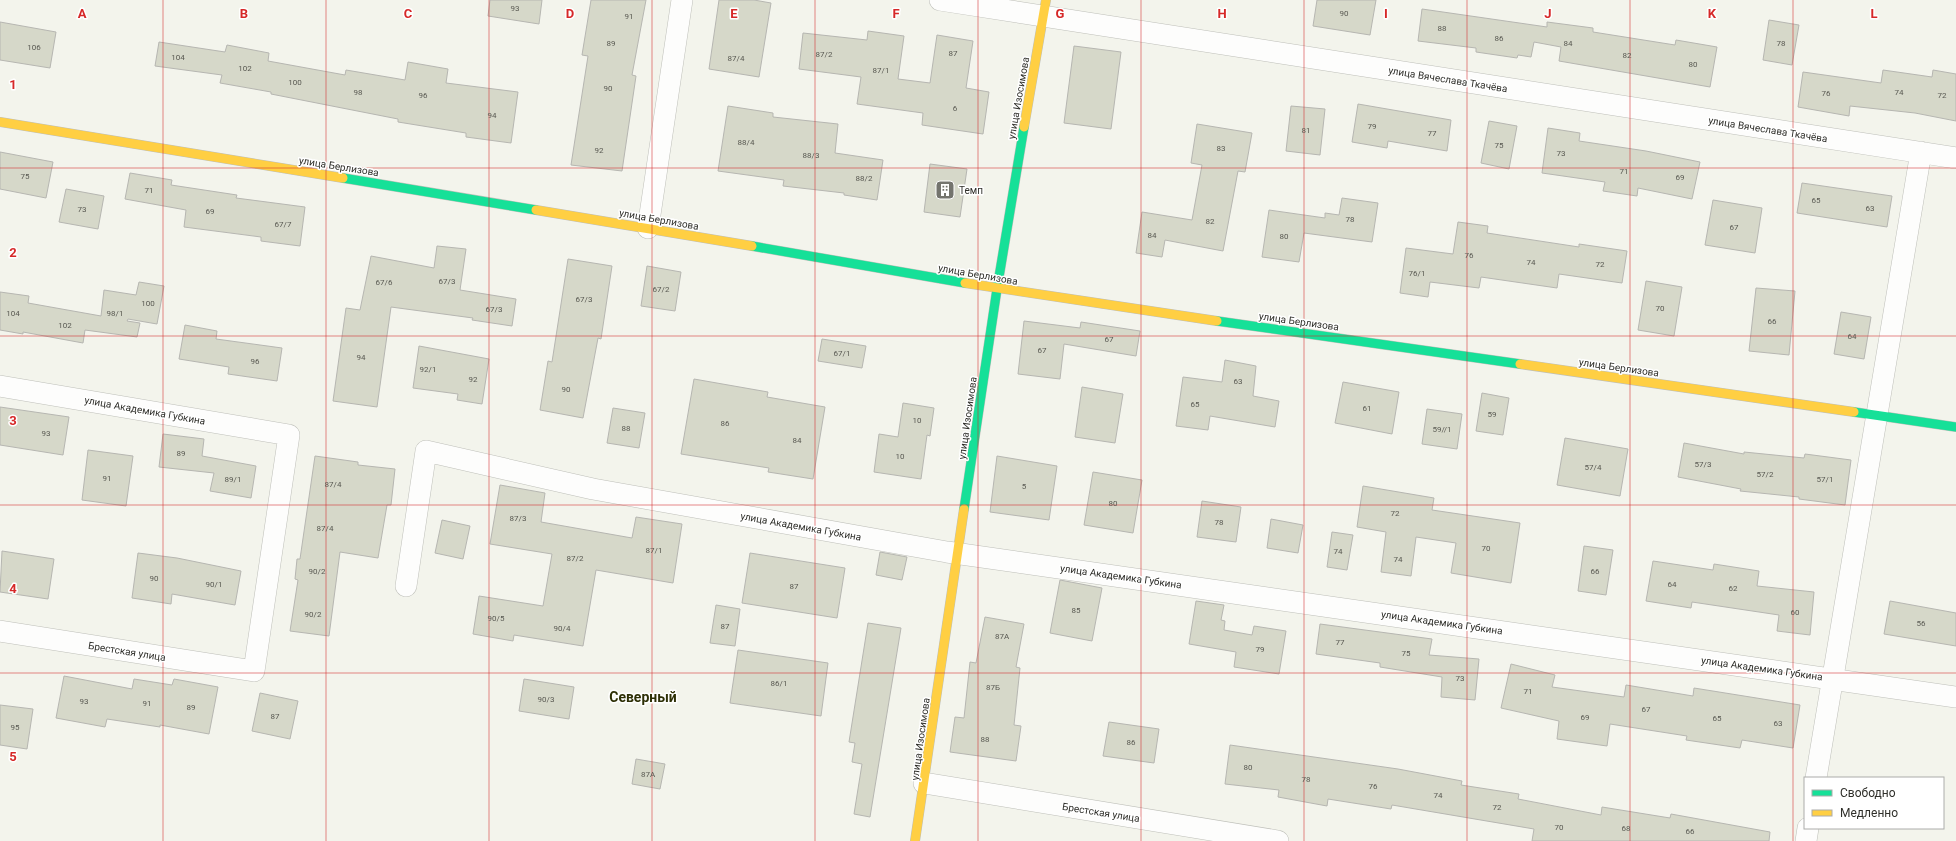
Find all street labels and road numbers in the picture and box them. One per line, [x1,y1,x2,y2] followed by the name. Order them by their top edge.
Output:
[1006,56,1031,140] street label: улица Изосимова
[1388,65,1508,94] street label: улица Вячеслава Ткачёва
[1708,115,1828,144] street label: улица Вячеслава Ткачёва
[298,155,380,178] street label: улица Берлизова
[618,207,700,232] street label: улица Берлизова
[937,262,1019,287] street label: улица Берлизова
[1258,310,1340,333] street label: улица Берлизова
[1578,356,1660,379] street label: улица Берлизова
[956,376,979,460] street label: улица Изосимова
[84,394,206,427] street label: улица Академика Губкина
[740,510,862,543] street label: улица Академика Губкина
[1059,563,1182,590] street label: улица Академика Губкина
[1380,609,1503,636] street label: улица Академика Губкина
[87,640,166,663] street label: Брестская улица
[1700,655,1823,682] street label: улица Академика Губкина
[909,697,932,781] street label: улица Изосимова
[1061,801,1140,824] street label: Брестская улица

